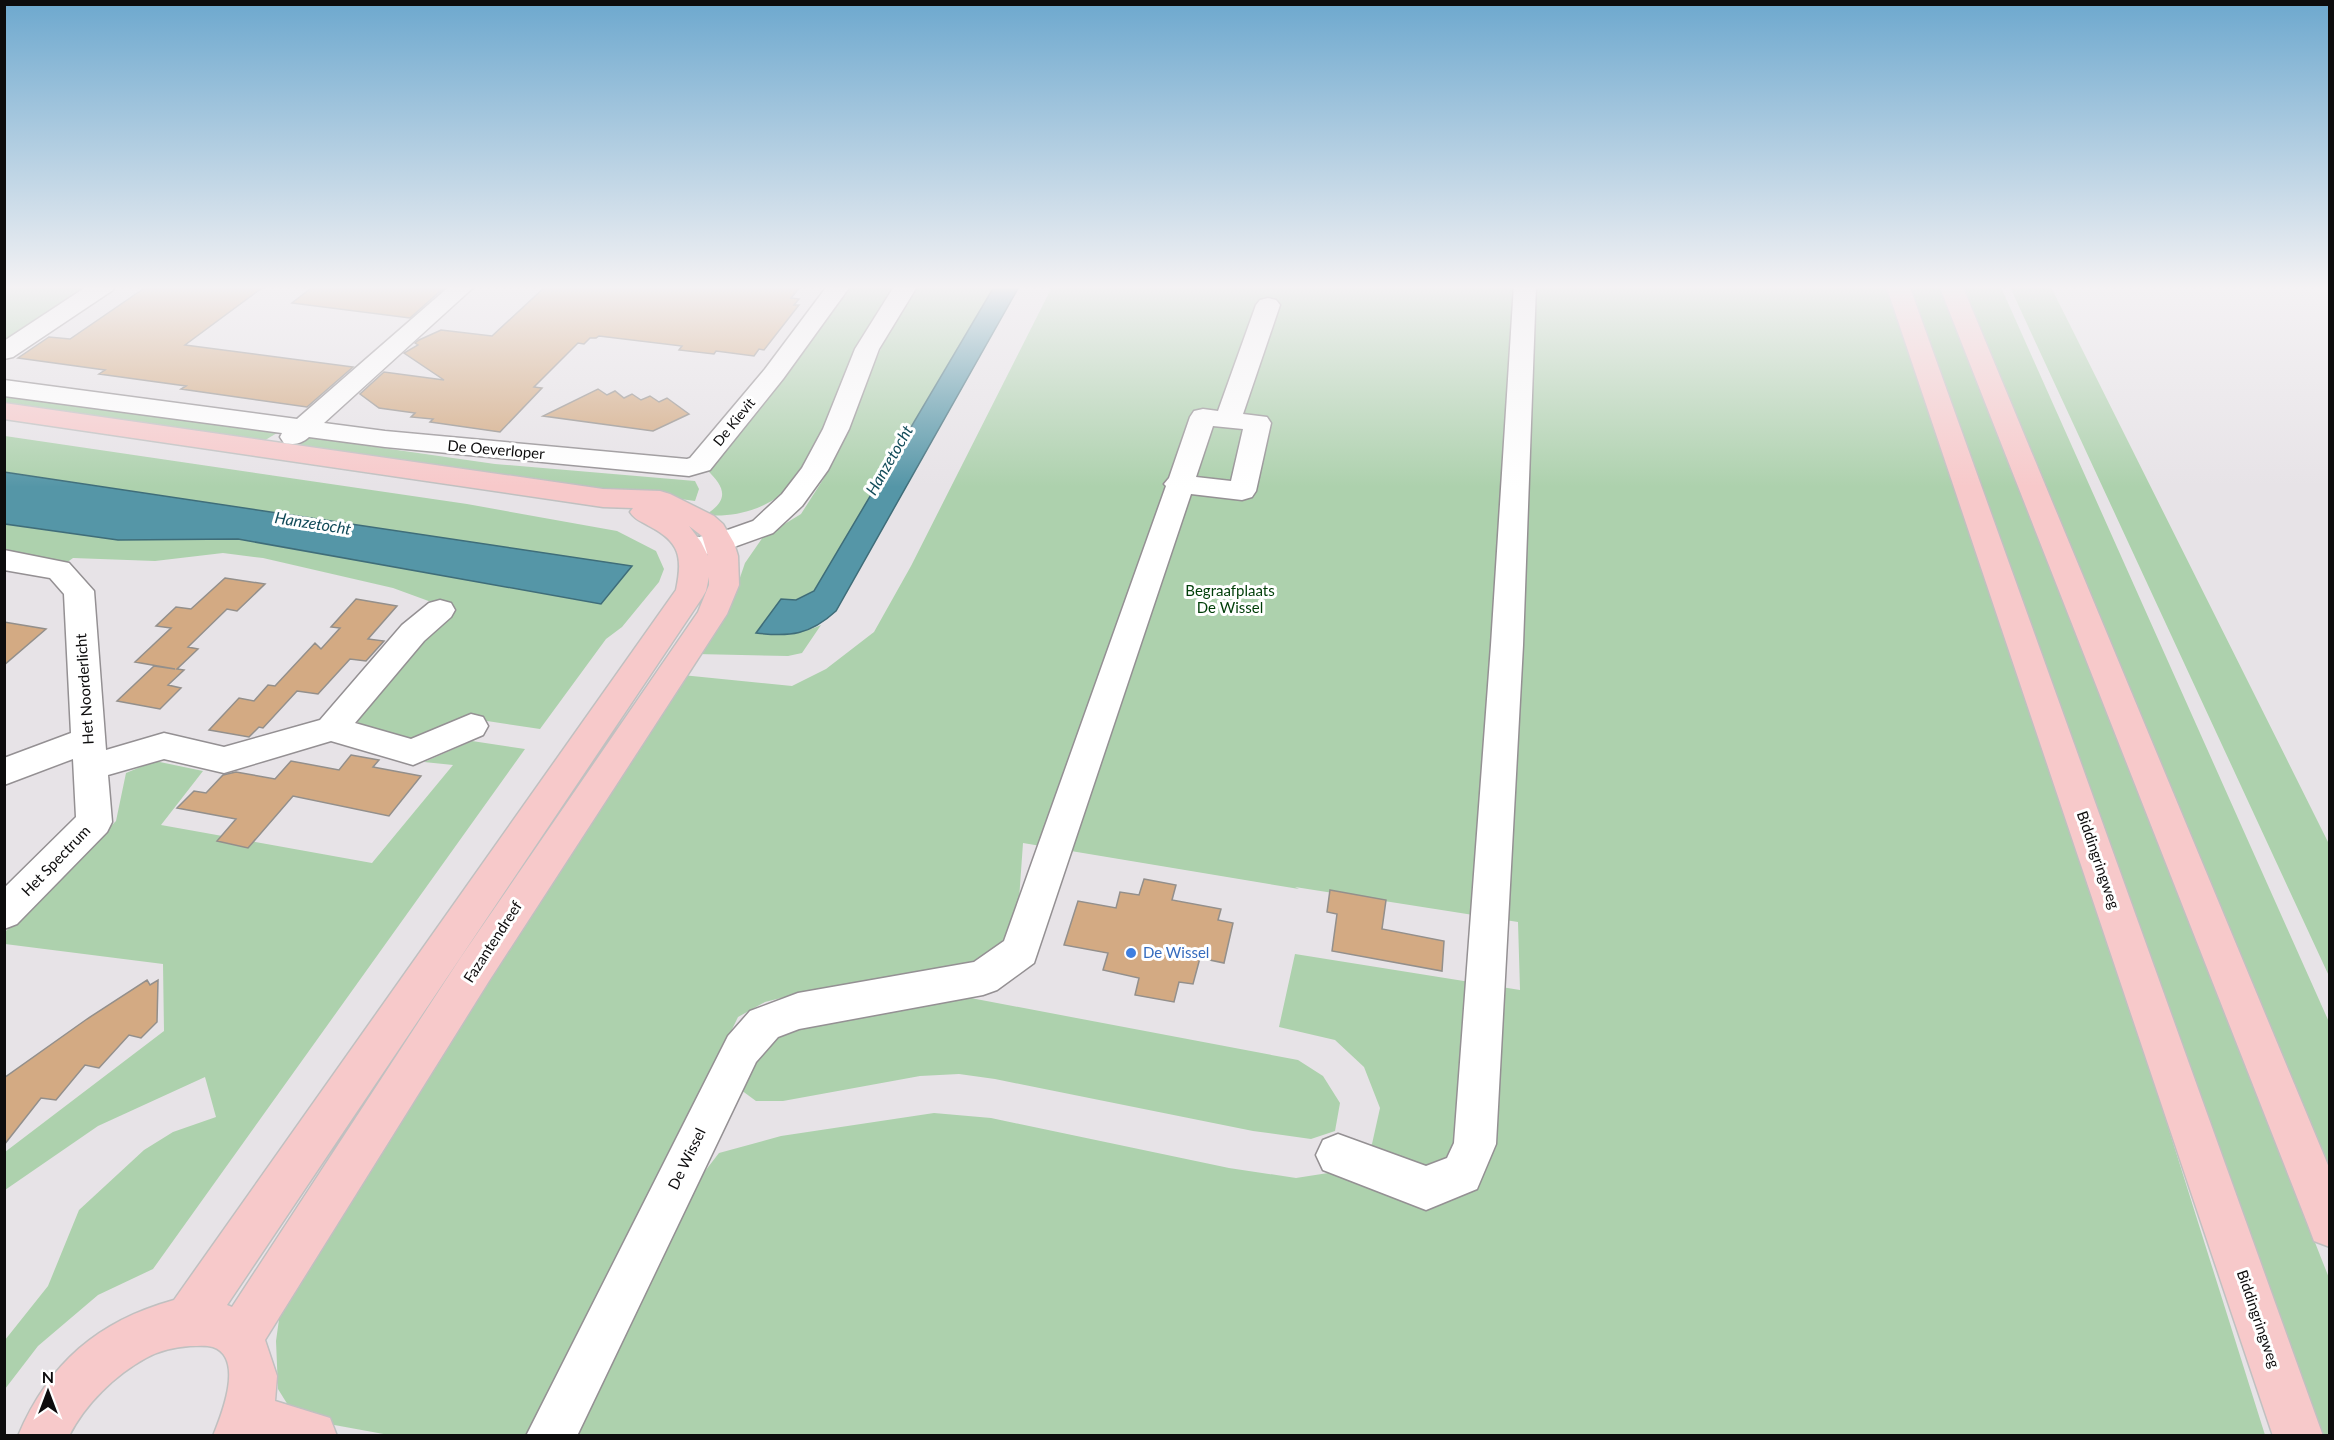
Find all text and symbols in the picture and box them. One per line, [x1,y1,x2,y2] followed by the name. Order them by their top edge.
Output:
[709,394,758,449] street label: De Kievit
[861,421,916,498] water label: Hanzetocht
[447,436,546,462] street label: De Oeverloper
[274,507,353,538] water label: Hanzetocht
[1185,581,1275,616] park label: Begraafplaats De Wissel
[71,632,97,745] street label: Het Noorderlicht
[2074,808,2124,911] street label: Biddingringweg
[17,821,93,899] street label: Het Spectrum
[459,897,526,986] street label: Fazantendreef
[1143,943,1209,961] place label: De Wissel
[1124,946,1138,960] marker: De Wissel
[663,1125,709,1192] street label: De Wissel
[2234,1267,2284,1370] street label: Biddingringweg
[18,1362,78,1422] north arrow
[42,1367,54,1386] text: N

